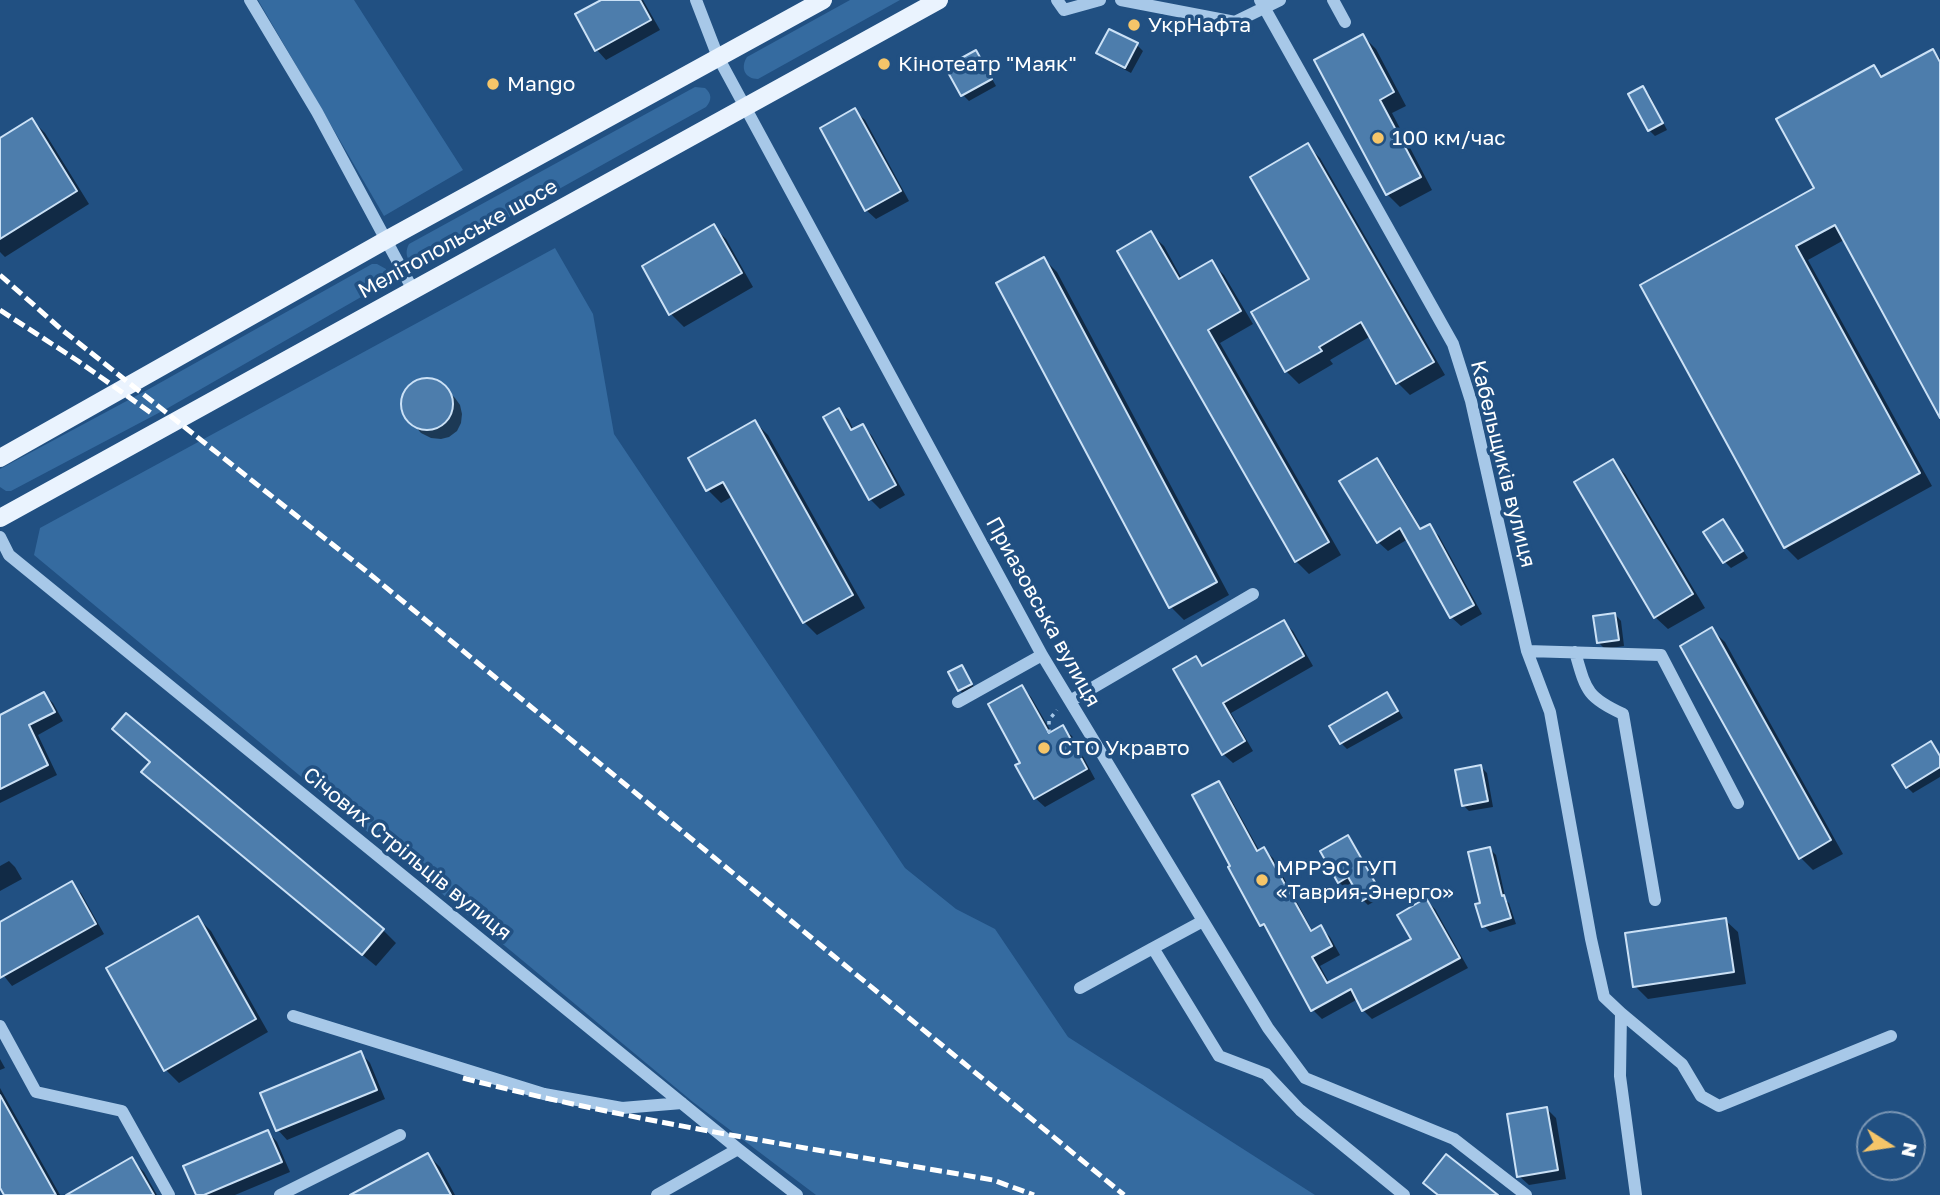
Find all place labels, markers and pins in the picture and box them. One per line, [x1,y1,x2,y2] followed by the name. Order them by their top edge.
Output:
[1148,12,1251,38] place label: УкрНафта
[1126,17,1142,33] marker: УкрНафта
[898,51,1077,77] place label: Кінотеатр "Маяк"
[876,56,892,72] marker: Кінотеатр "Маяк"
[507,71,575,97] place label: Mango
[485,76,501,92] marker: Mango
[1392,125,1506,151] place label: 100 км/час
[1370,130,1386,146] marker: 100 км/час
[1058,735,1190,761] place label: СТО Укравто
[1036,740,1052,756] marker: СТО Укравто
[1276,855,1454,905] place label: МРРЭС ГУП «Таврия-Энерго»
[1254,872,1270,888] marker: МРРЭС ГУП «Таврия-Энерго»

